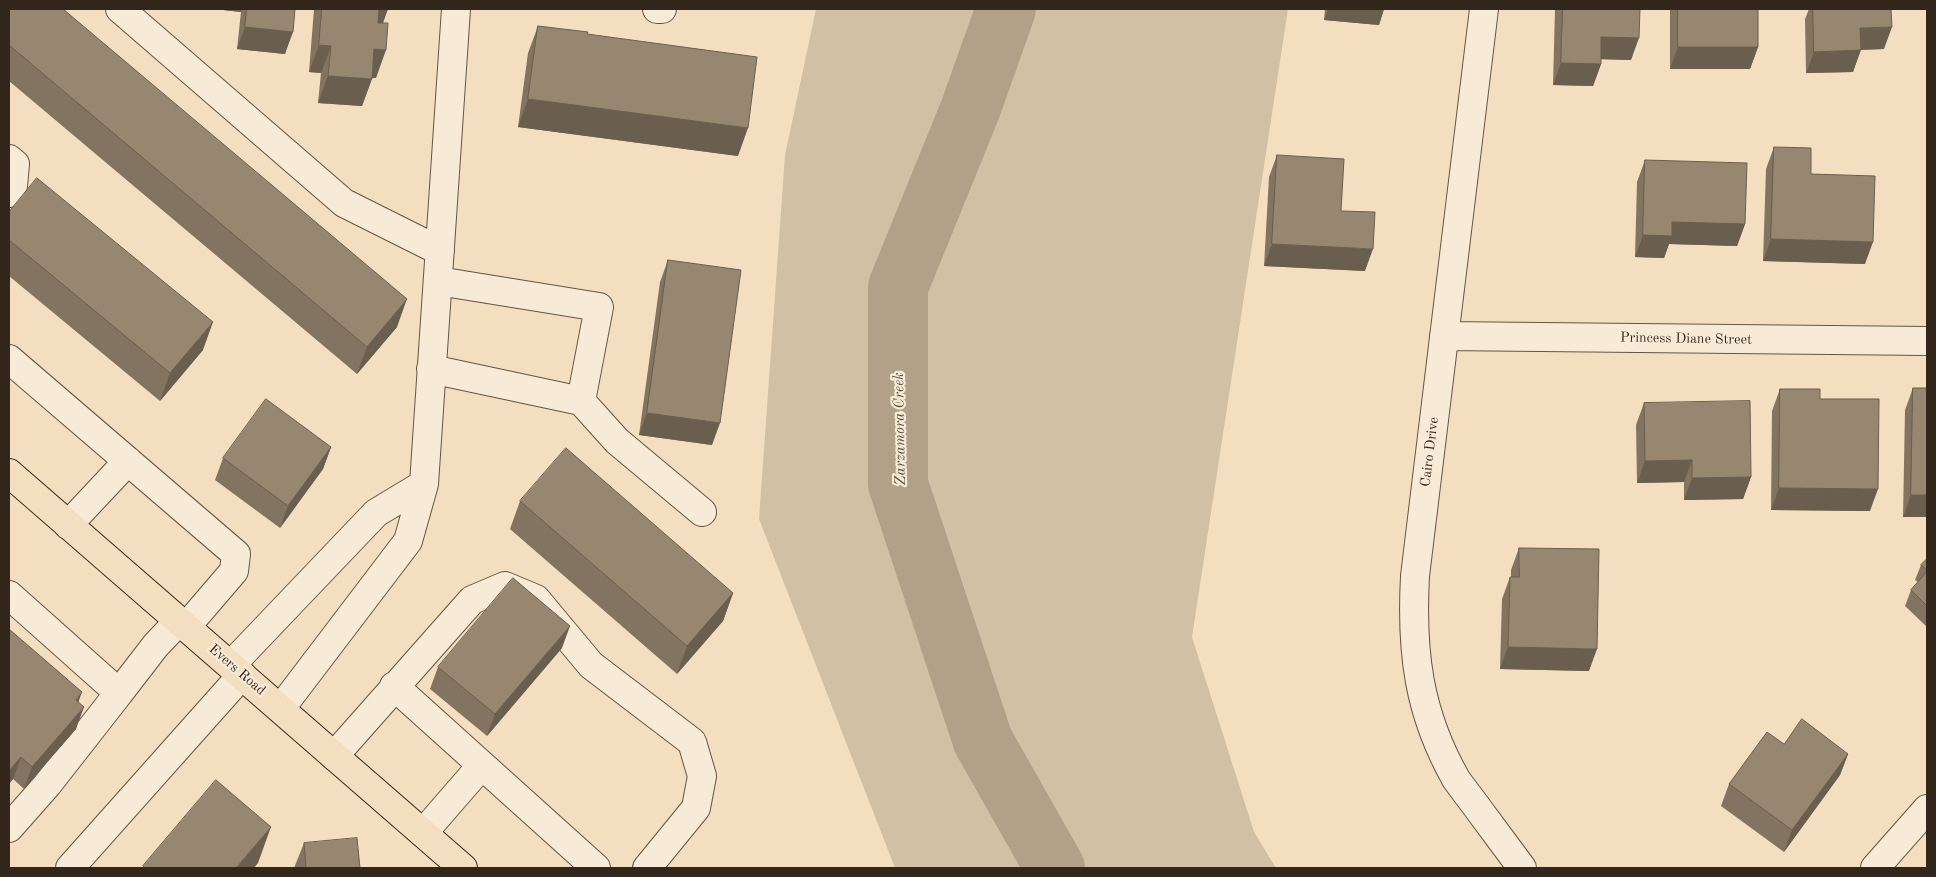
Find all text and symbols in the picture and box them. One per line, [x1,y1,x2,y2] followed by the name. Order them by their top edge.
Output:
[1620,329,1752,349] street label: Princess Diane Street
[890,372,910,486] water label: Zarzamora Creek
[1417,416,1443,488] street label: Cairo Drive
[205,641,269,699] street label: Evers Road

